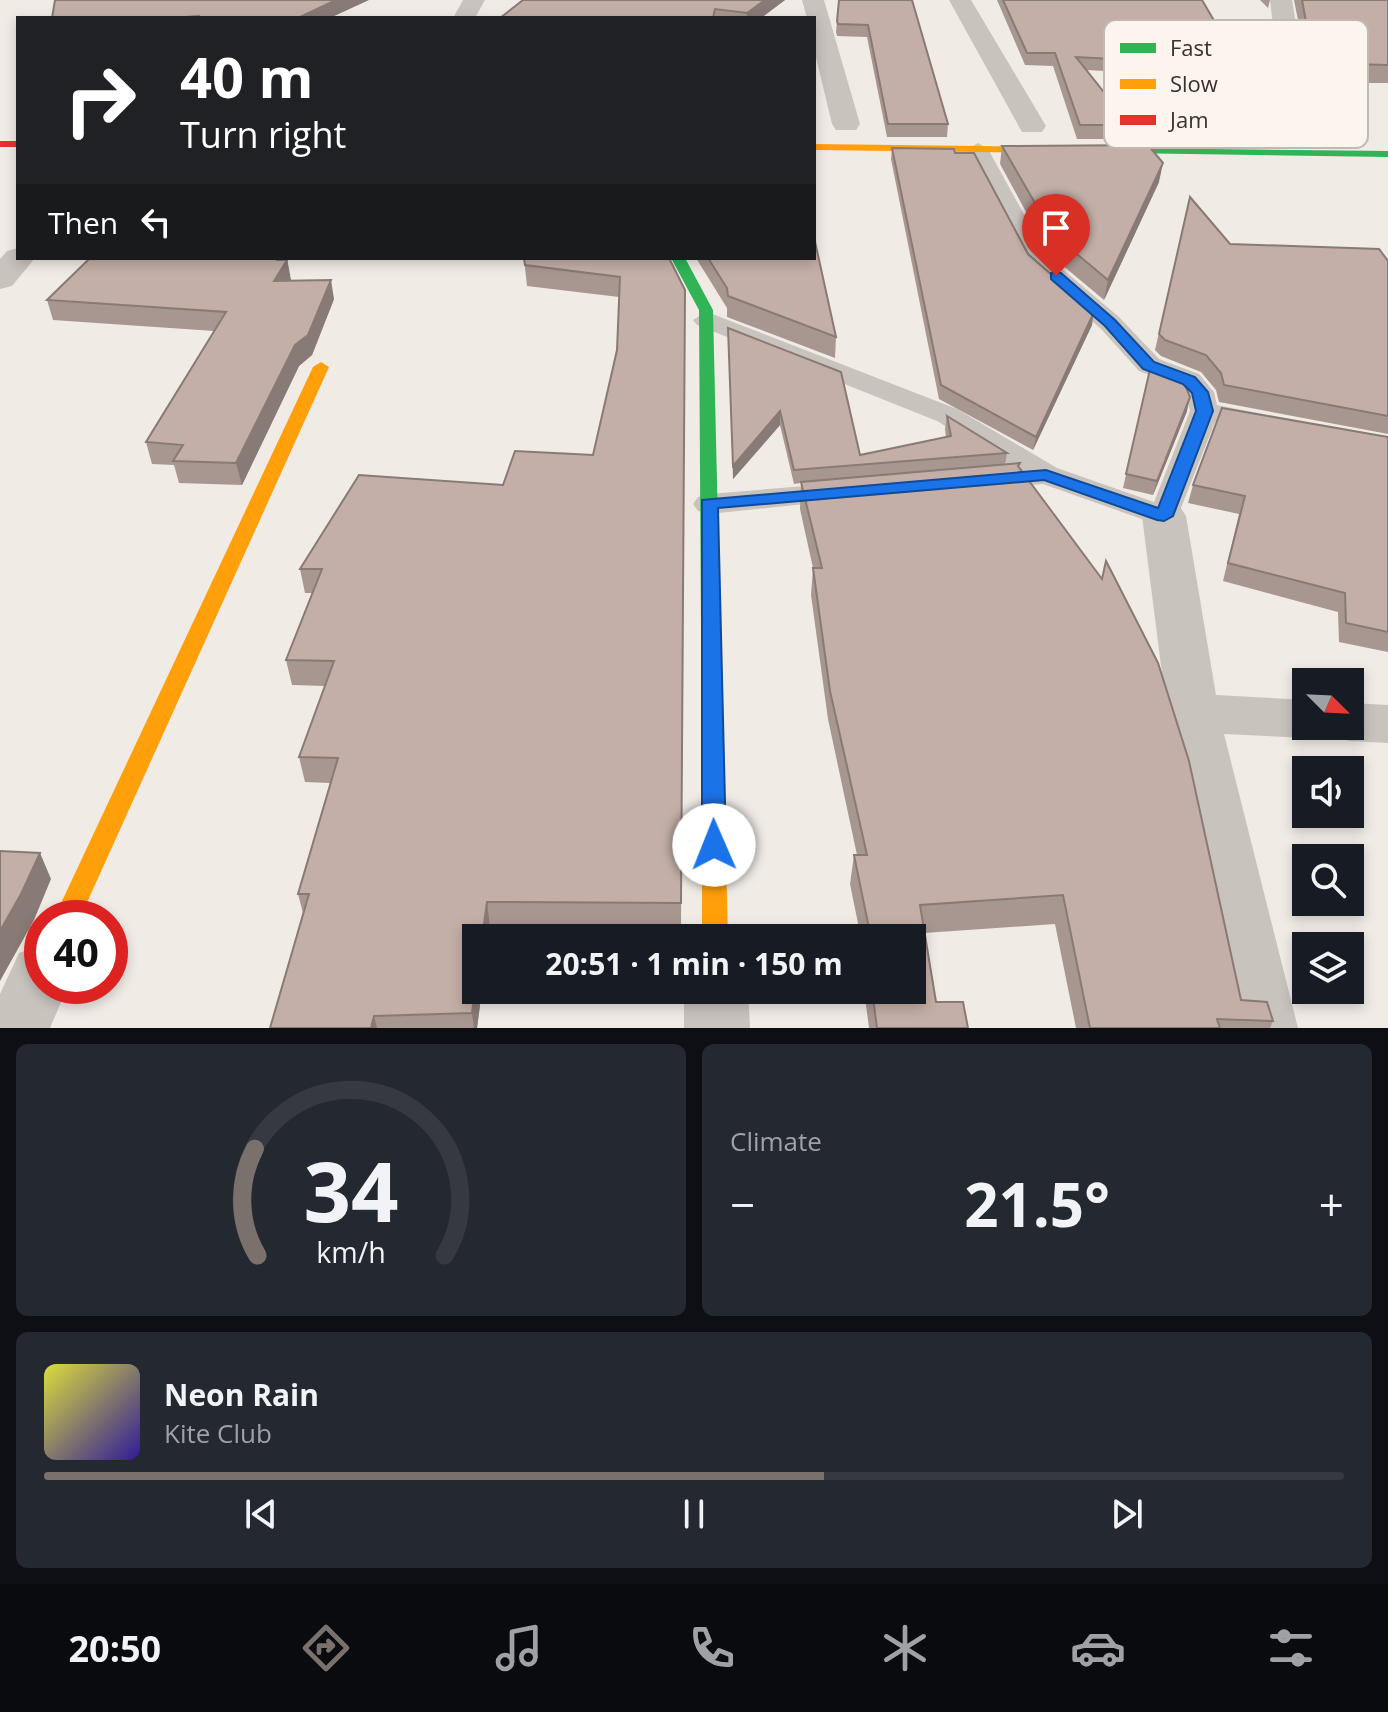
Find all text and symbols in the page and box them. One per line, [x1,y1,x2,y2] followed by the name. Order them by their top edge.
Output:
[1104,20,1368,148] legend
[1170,32,1212,62] text: Fast
[180,38,314,114] text: 40 m
[48,48,152,152] icon: right
[1170,68,1218,98] text: Slow
[1168,104,1209,134] text: Jam
[180,110,346,159] text: Turn right
[1022,194,1090,276] pin
[134,200,178,244] icon: left
[48,202,118,243] text: Then
[1034,206,1078,250] icon: arrive
[1292,668,1364,740] north arrow
[1292,668,1364,1004] map controls
[1292,756,1364,828] button: sound
[672,803,756,887] position arrow
[1292,844,1364,916] button: search
[24,900,128,1004] speed limit sign: 40
[1292,932,1364,1004] button: layers
[545,943,843,984] text: 20:51 · 1 min · 150 m
[730,1123,822,1159] text: Climate
[303,1133,399,1246] text: 34
[964,1163,1110,1245] text: 21.5°
[730,1174,755,1234] text: −
[1319,1174,1344,1234] text: +
[316,1232,386,1271] text: km/h
[164,1374,319,1415] text: Neon Rain
[164,1415,272,1451] text: Kite Club
[239,1492,283,1536] icon: previous
[672,1492,716,1536] icon: pause
[1105,1492,1149,1536] icon: next
[298,1620,354,1676] icon: directions
[491,1620,547,1676] icon: music
[684,1620,740,1676] icon: phone
[877,1620,933,1676] icon: climate
[1070,1620,1126,1676] icon: car
[1263,1620,1319,1676] icon: filters
[69,1624,161,1673] text: 20:50

